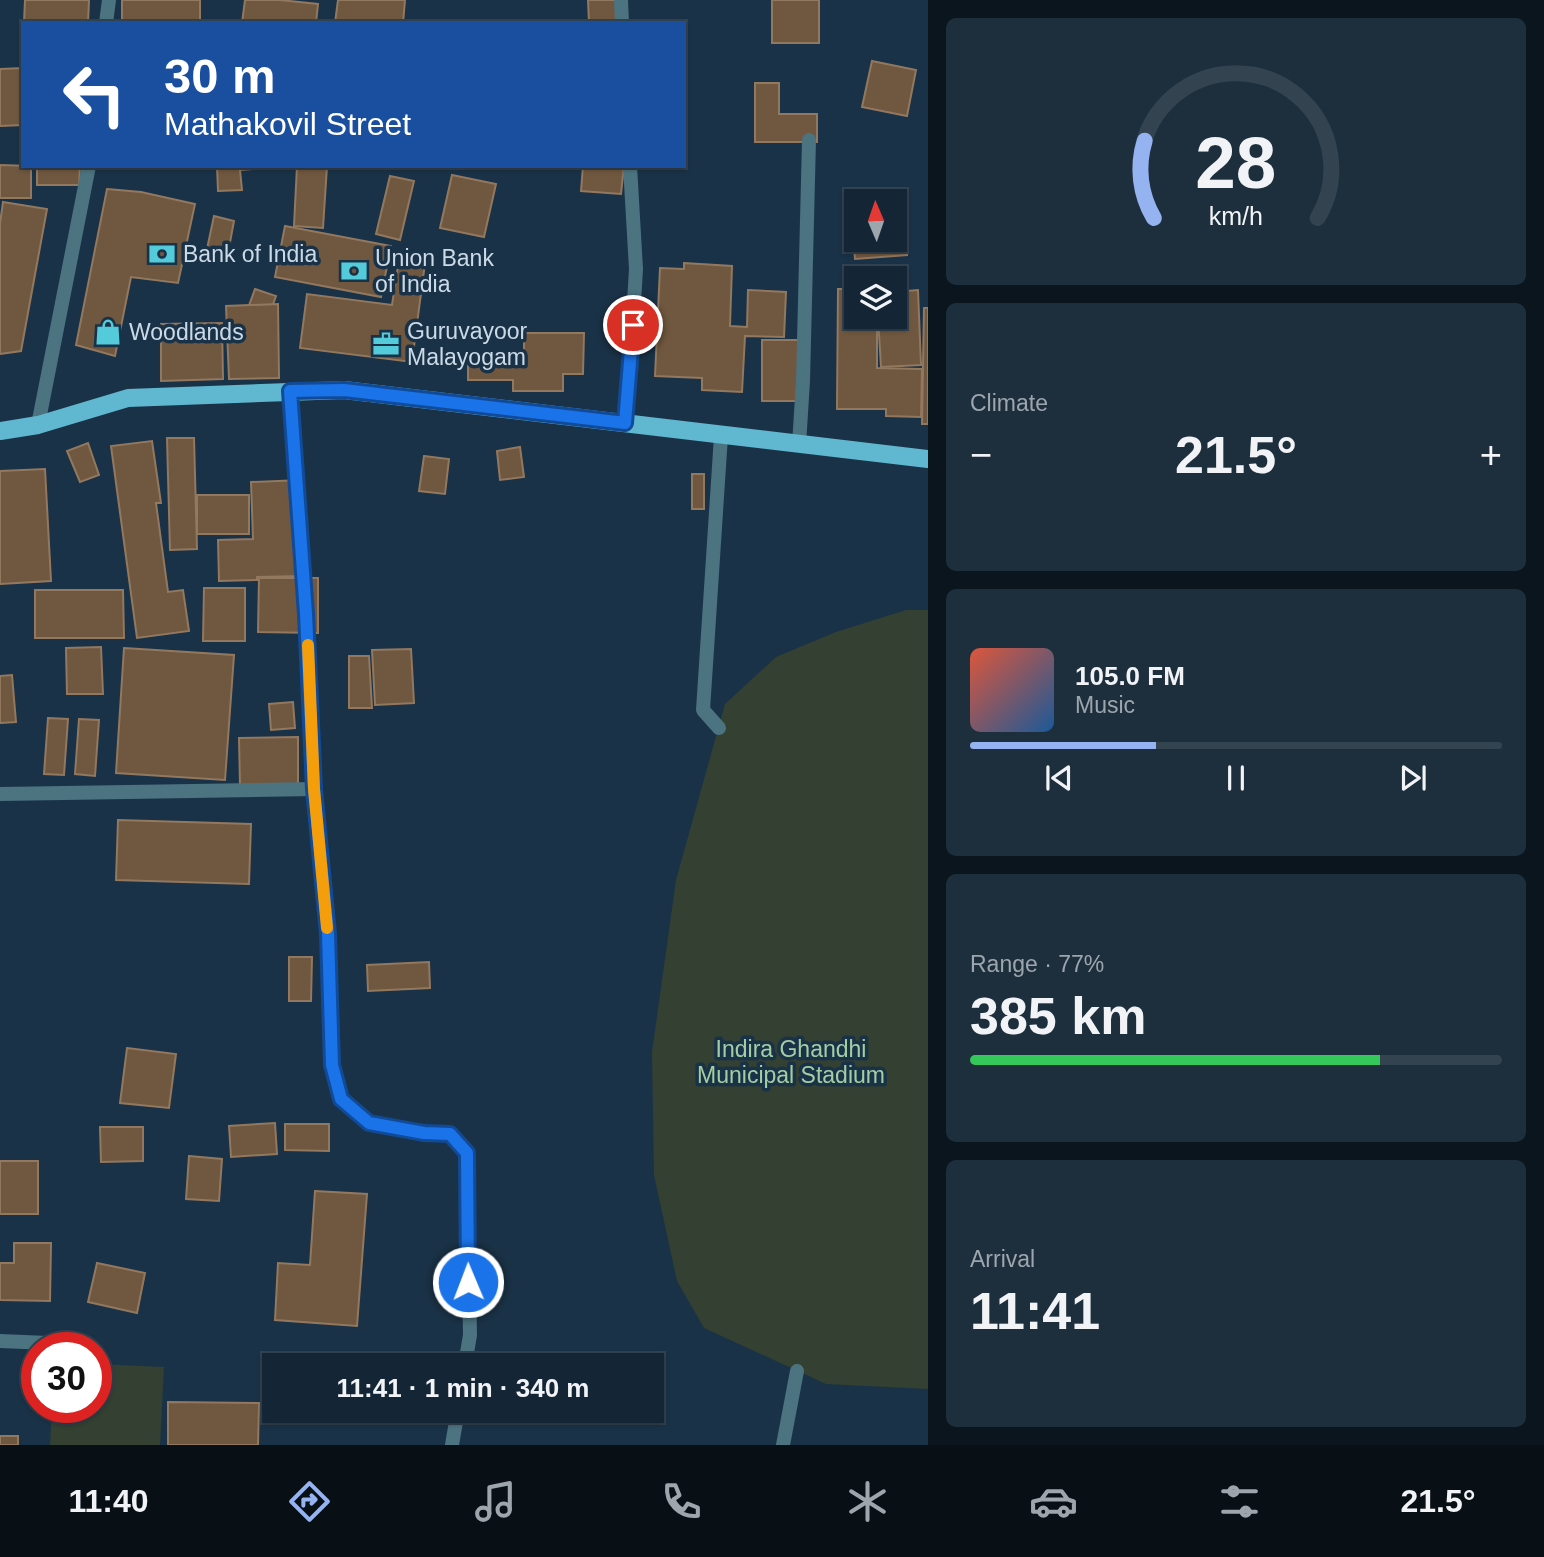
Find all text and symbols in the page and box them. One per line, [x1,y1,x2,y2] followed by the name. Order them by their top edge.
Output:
[49,49,140,140] icon: left
[164,49,276,103] text: 30 m
[164,106,411,142] text: Mathakovil Street
[1196,122,1276,203] text: 28
[844,189,906,252] north arrow
[844,189,907,329] map controls
[1209,202,1263,230] text: km/h
[147,239,177,269] bank icon: Bank of India
[183,241,317,267] place label: Bank of India
[375,245,494,297] place label: Union Bank of India
[339,256,369,286] bank icon: Union Bank of India
[844,266,907,329] button: layers
[603,295,663,355] pin
[614,306,652,344] icon: arrive
[93,317,123,347] shop icon: Woodlands
[407,318,528,370] place label: Guruvayoor Malayogam
[129,319,244,345] place label: Woodlands
[371,329,401,359] office icon: Guruvayoor Malayogam
[970,390,1048,416] text: Climate
[1175,426,1297,484] text: 21.5°
[970,434,992,476] text: −
[1480,434,1502,476] text: +
[1075,661,1185,691] text: 105.0 FM
[1075,692,1135,718] text: Music
[1040,759,1078,797] icon: previous
[1217,759,1255,797] icon: pause
[1394,759,1432,797] icon: next
[970,951,1104,977] text: Range · 77%
[970,987,1146,1045] text: 385 km
[697,1036,885,1088] park label: Indira Ghandhi Municipal Stadium
[431,1245,505,1319] position arrow
[970,1246,1035,1272] text: Arrival
[970,1282,1100,1340] text: 11:41
[21,1332,112,1423] speed limit sign: 30
[337,1373,589,1403] text: 11:41 · 1 min · 340 m
[285,1477,334,1526] icon: directions
[471,1477,520,1526] icon: music
[657,1477,706,1526] icon: phone
[843,1477,892,1526] icon: climate
[1029,1477,1078,1526] icon: car
[1215,1477,1264,1526] icon: filters
[68,1483,149,1519] text: 11:40
[1400,1483,1475,1519] text: 21.5°

